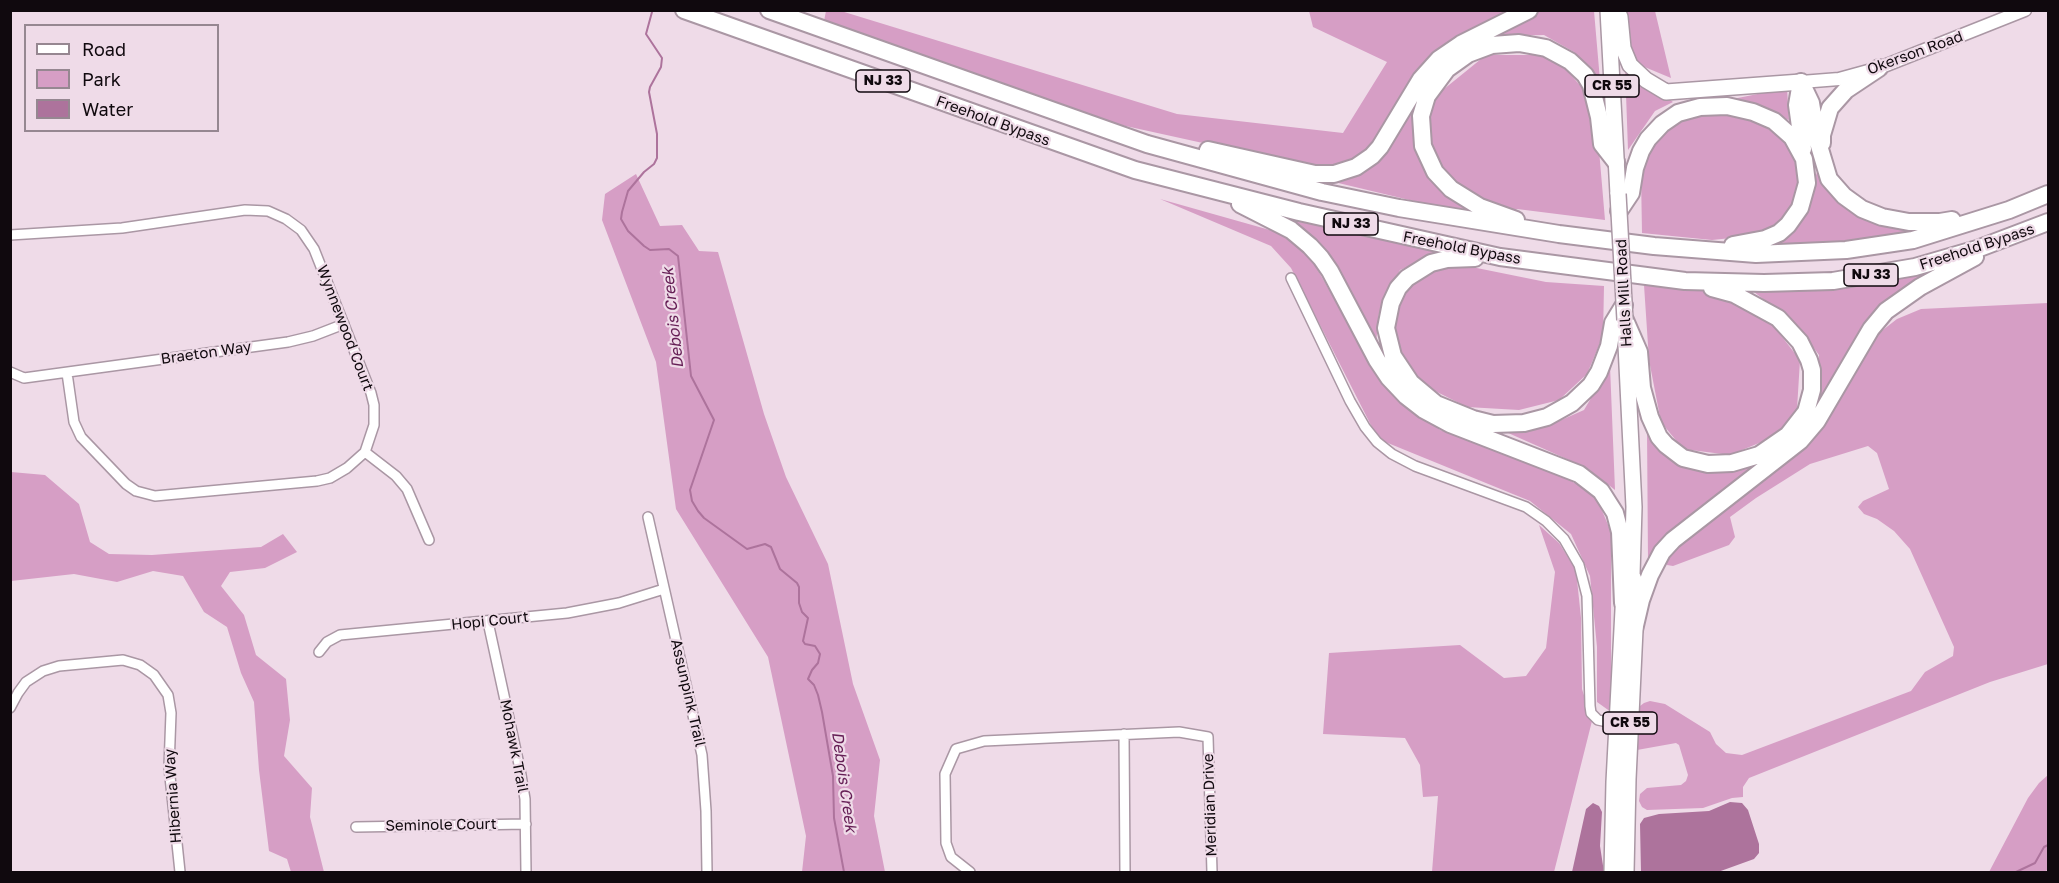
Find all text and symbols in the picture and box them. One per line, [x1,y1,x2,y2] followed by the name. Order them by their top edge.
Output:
[24,24,219,132] legend
[1865,27,1965,79] street label: Okerson Road
[82,38,126,60] text: Road
[82,68,121,90] text: Park
[856,70,910,92] road number: NJ 33
[1585,75,1639,97] road number: CR 55
[934,92,1052,150] street label: Freehold Bypass
[82,98,133,120] text: Water
[1324,213,1378,235] road number: NJ 33
[1917,220,2037,274] street label: Freehold Bypass
[1401,228,1523,268] street label: Freehold Bypass
[1612,239,1636,347] street label: Halls Mill Road
[313,263,377,393] street label: Wynnewood Court
[1844,264,1898,286] road number: NJ 33
[658,267,688,369] water label: Debois Creek
[160,338,252,368] street label: Braeton Way
[450,608,530,634] street label: Hopi Court
[667,637,709,749] street label: Assunpink Trail
[496,698,532,794] street label: Mohawk Trail
[1603,712,1657,734] road number: CR 55
[827,731,861,833] water label: Debois Creek
[161,748,185,844] street label: Hibernia Way
[1199,753,1221,857] street label: Meridian Drive
[385,815,497,835] street label: Seminole Court

